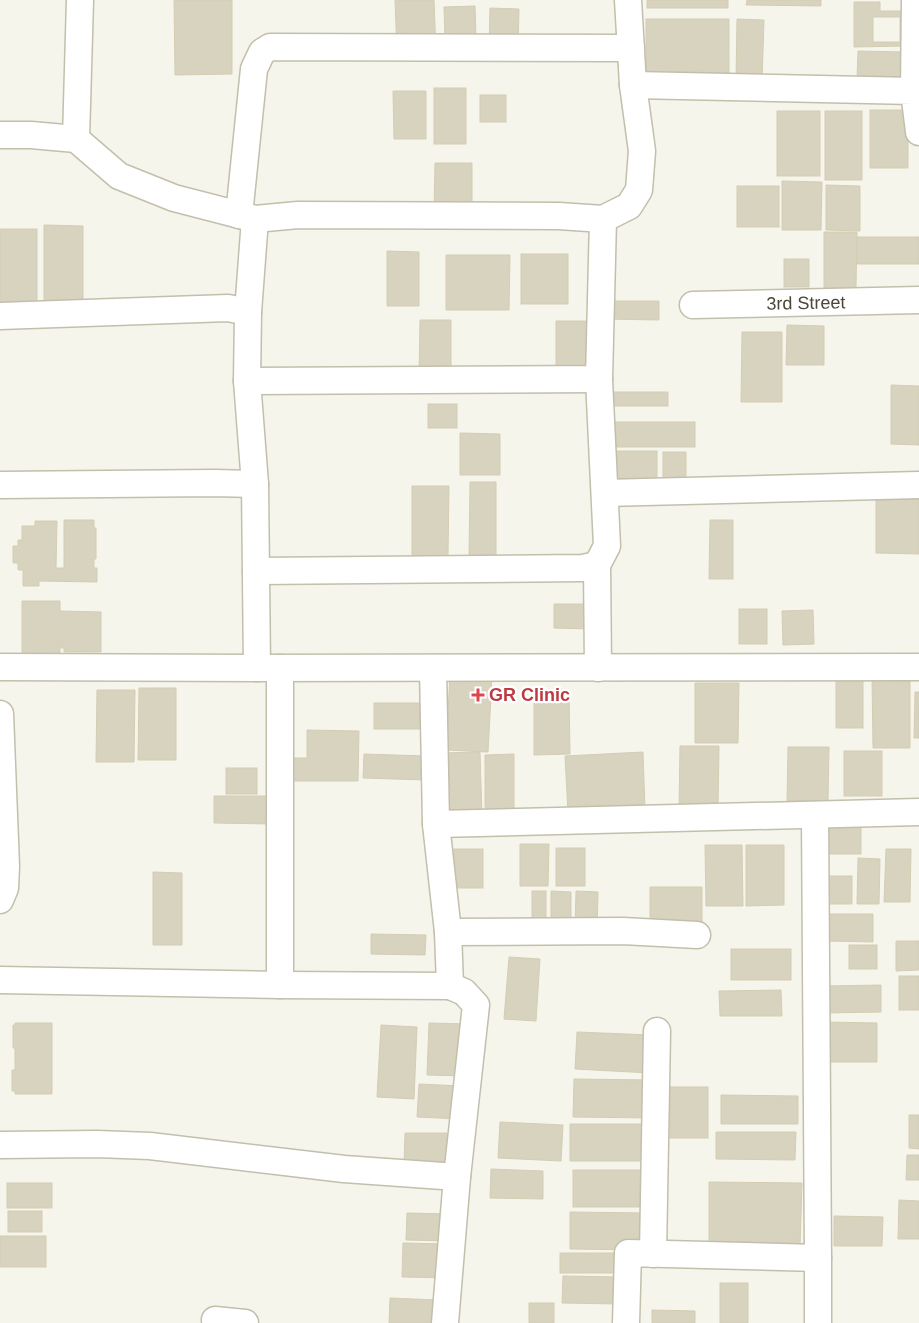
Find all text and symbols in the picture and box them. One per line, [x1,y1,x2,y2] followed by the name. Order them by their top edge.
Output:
[766,292,846,314] street label: 3rd Street
[489,685,570,705] place label: GR Clinic
[471,688,485,702] marker: GR Clinic

